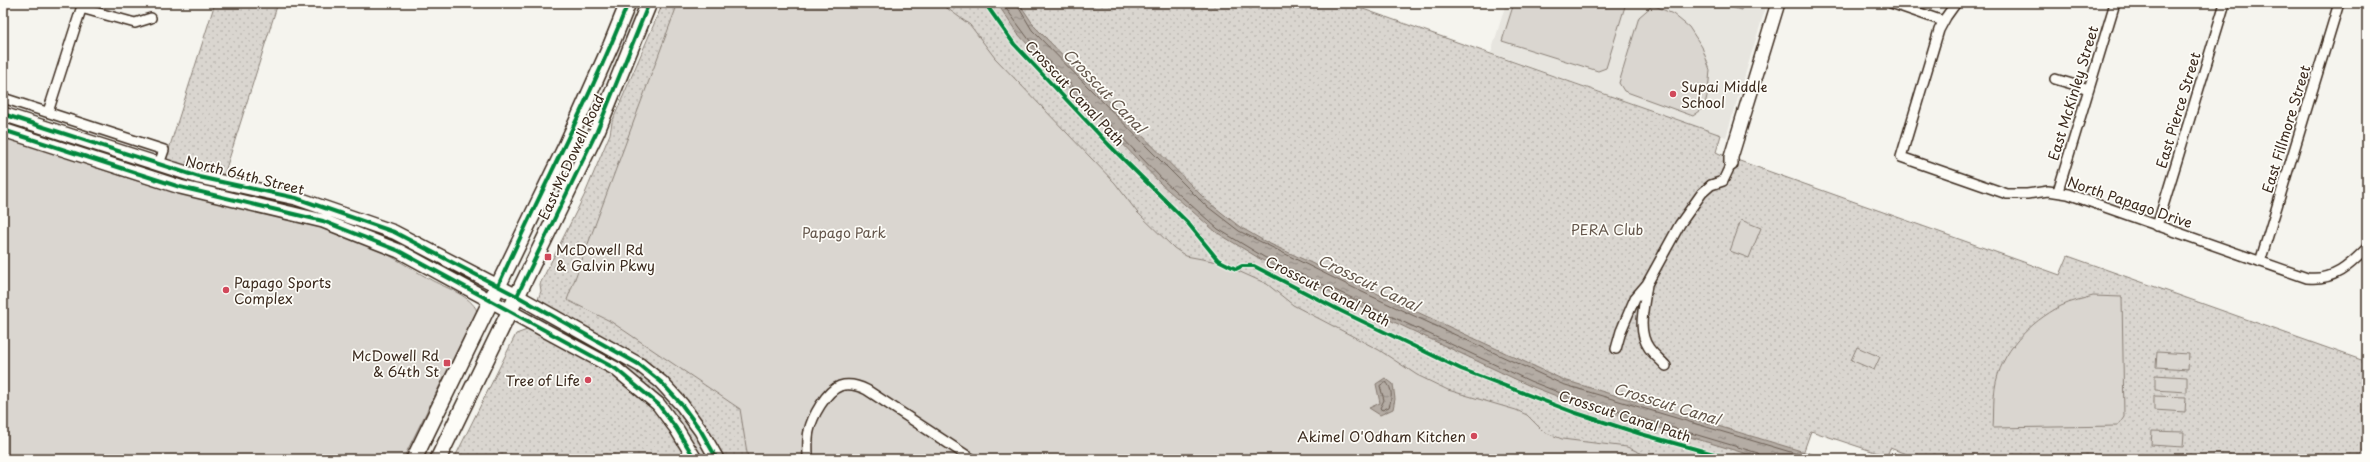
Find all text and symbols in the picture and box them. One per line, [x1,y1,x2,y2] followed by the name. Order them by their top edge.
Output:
[2043,23,2104,163] street label: East McKinley Street
[1020,35,1130,151] street label: Crosscut Canal Path
[1058,42,1154,140] water label: Crosscut Canal
[2150,49,2206,171] street label: East Pierce Street
[2257,62,2316,196] street label: East Fillmore Street
[1681,76,1768,113] place label: Supai Middle School
[1668,89,1678,99] marker: Supai Middle School
[533,91,609,223] street label: East McDowell Road
[183,150,307,200] street label: North 64th Street
[2065,171,2195,233] street label: North Papago Drive
[1571,219,1643,240] park label: PERA Club
[802,222,887,243] park label: Papago Park
[556,239,655,276] place label: McDowell Rd & Galvin Pkwy
[1314,248,1426,318] water label: Crosscut Canal
[1262,250,1394,332] street label: Crosscut Canal Path
[543,252,553,262] marker: McDowell Rd & Galvin Pkwy
[234,272,331,309] place label: Papago Sports Complex
[221,285,231,295] marker: Papago Sports Complex
[352,345,439,382] place label: McDowell Rd & 64th St
[442,358,452,368] marker: McDowell Rd & 64th St
[505,370,580,391] place label: Tree of Life
[583,375,593,385] marker: Tree of Life
[1611,376,1726,431] water label: Crosscut Canal
[1556,385,1694,447] street label: Crosscut Canal Path
[1297,426,1466,447] place label: Akimel O'Odham Kitchen
[1469,431,1479,441] marker: Akimel O'Odham Kitchen

